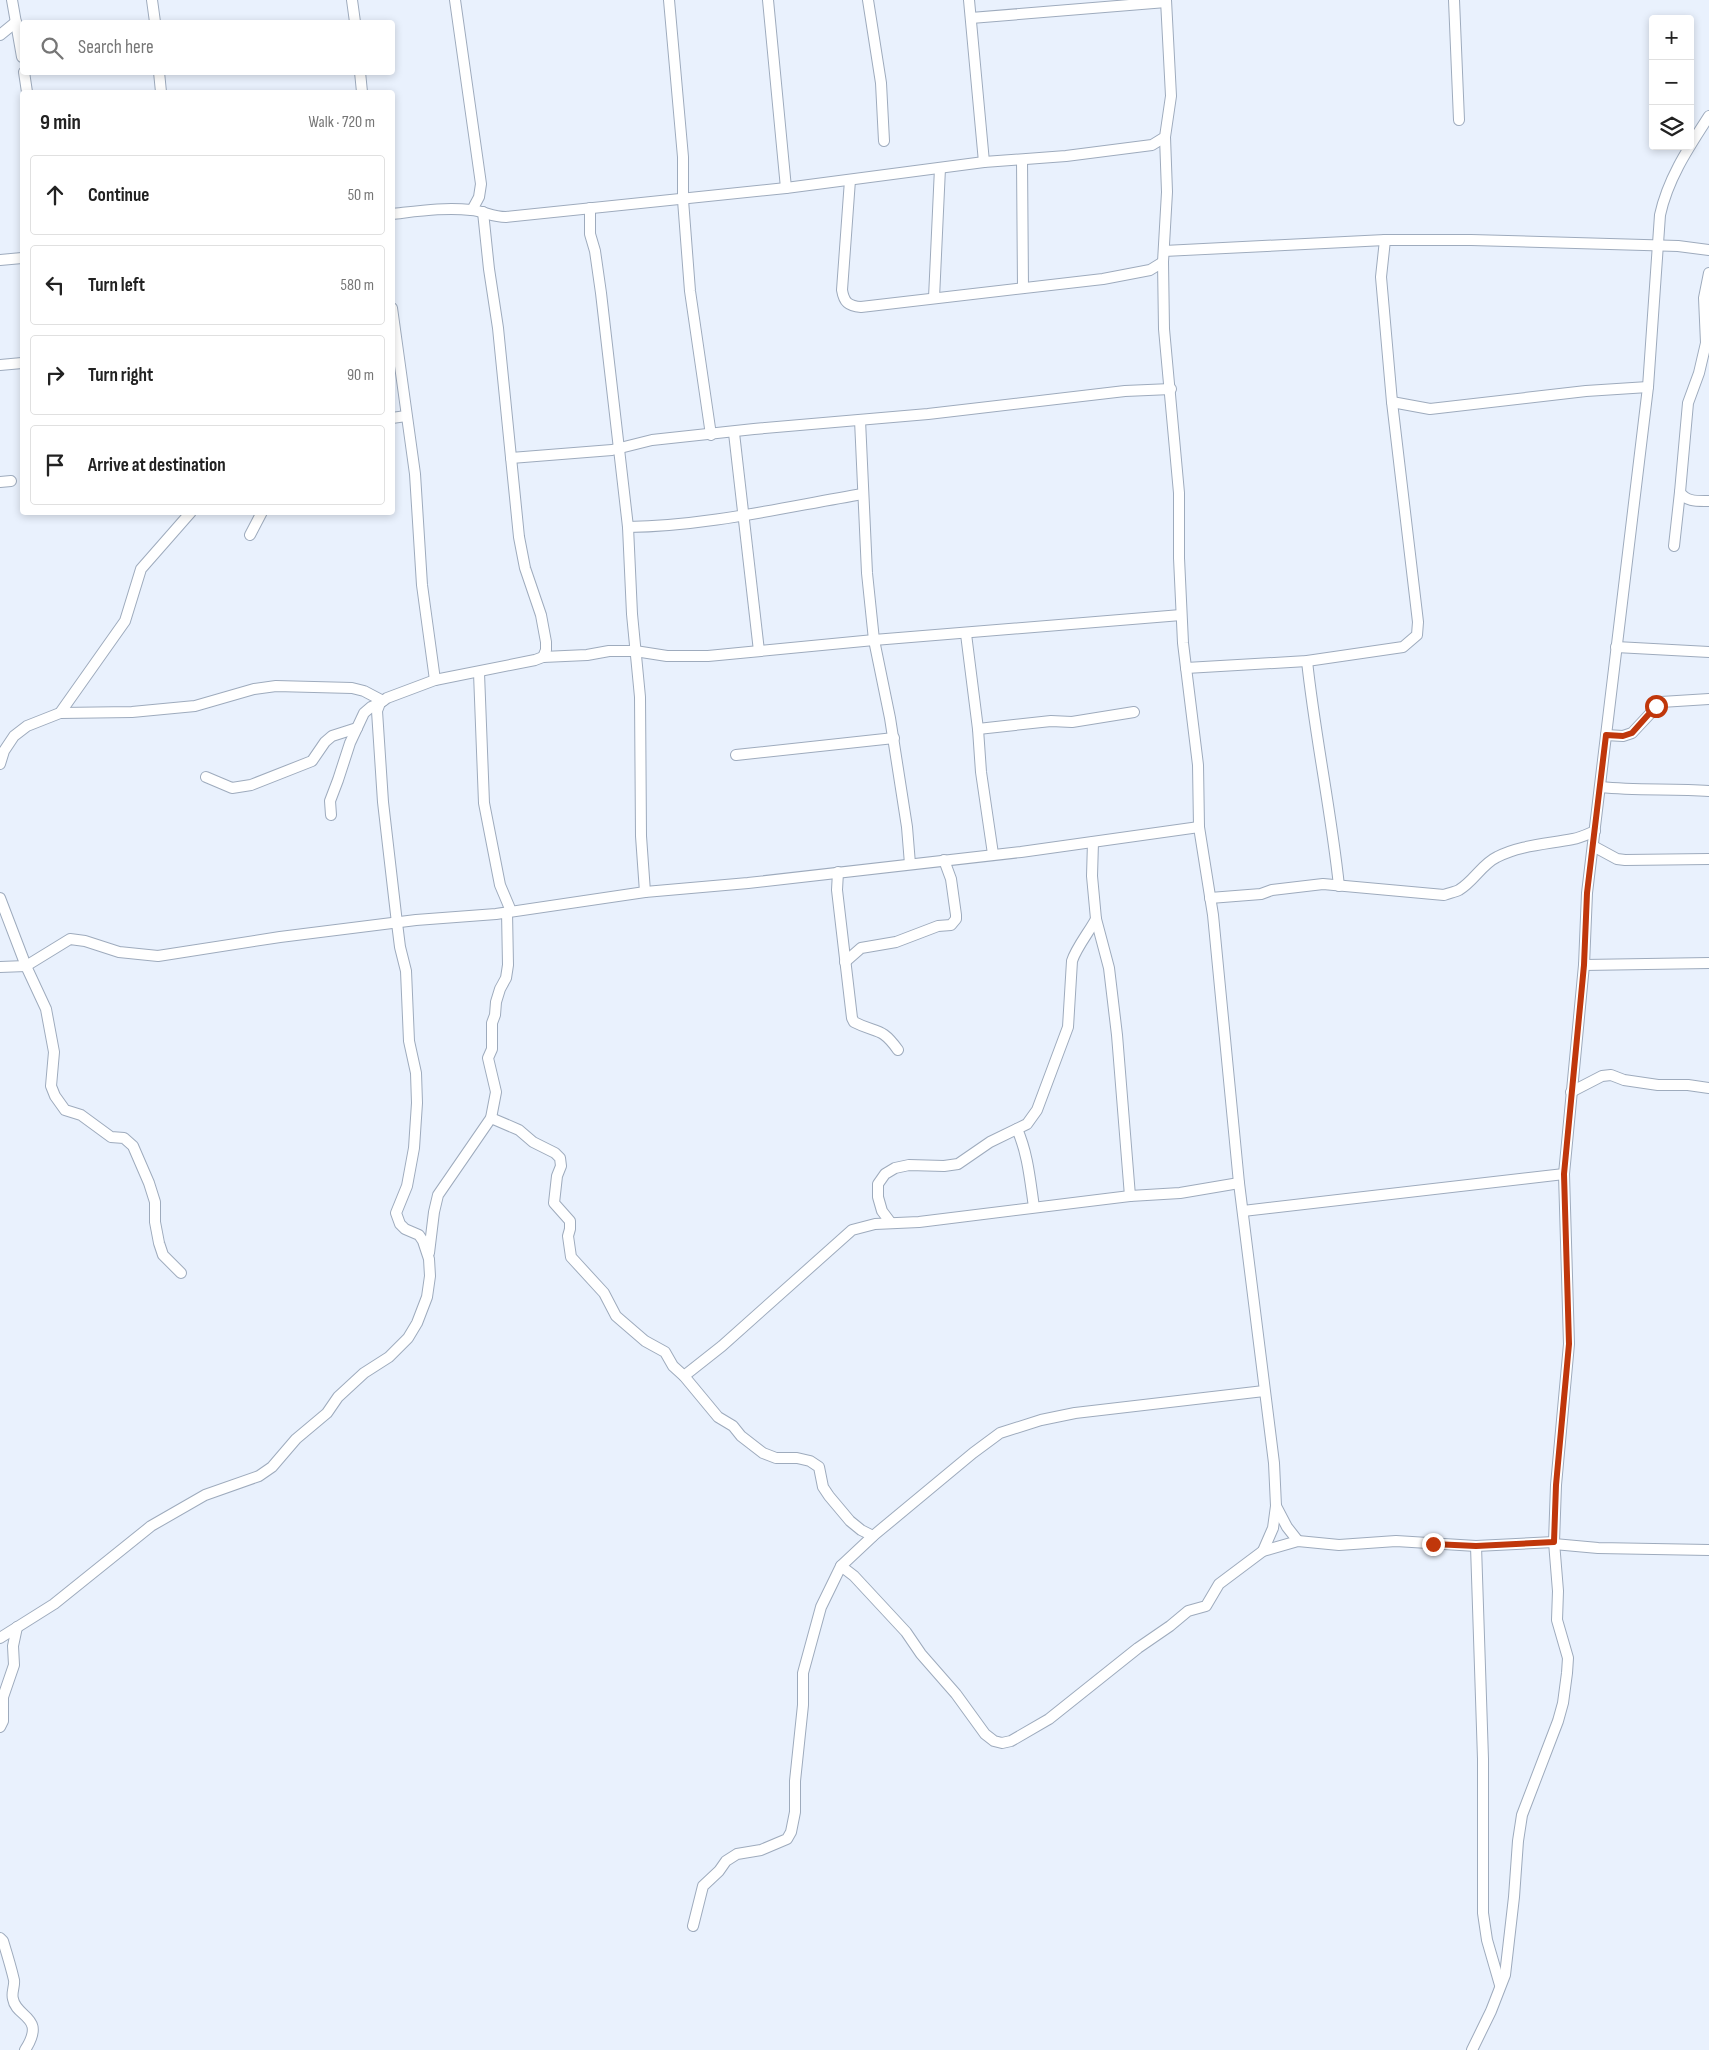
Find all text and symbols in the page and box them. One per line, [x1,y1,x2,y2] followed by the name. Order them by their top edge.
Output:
[1649,15,1694,150] map controls
[1649,15,1694,60] button: +
[20,20,395,75] search box
[38,34,66,62] icon: search
[78,36,154,59] text: Search here
[1649,60,1694,105] button: −
[1649,105,1694,150] button: layers
[40,110,81,135] text: 9 min
[309,113,375,132] text: Walk · 720 m
[41,181,69,209] icon: ahead
[88,184,149,207] text: Continue
[348,186,374,205] text: 50 m
[41,271,69,299] icon: left
[88,274,145,297] text: Turn left
[341,276,374,295] text: 580 m
[41,361,69,389] icon: right
[88,364,153,387] text: Turn right
[347,366,374,385] text: 90 m
[41,451,69,479] icon: arrive
[88,454,226,477] text: Arrive at destination
[1645,695,1668,718] route start
[1422,1533,1445,1556] route end

